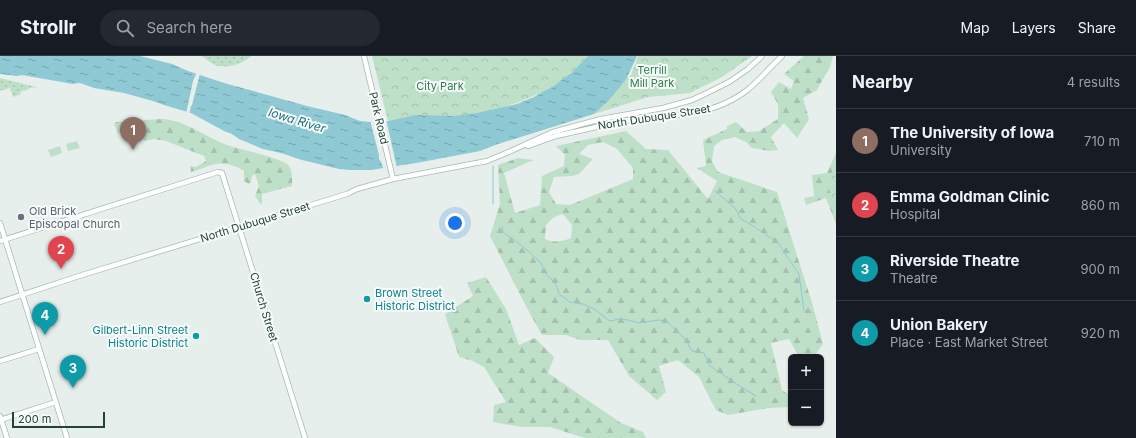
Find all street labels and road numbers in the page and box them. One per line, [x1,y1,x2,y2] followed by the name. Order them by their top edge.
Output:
[366,91,392,145] street label: Park Road
[597,101,712,133] street label: North Dubuque Street
[199,199,312,245] street label: North Dubuque Street
[247,271,281,344] street label: Church Street

